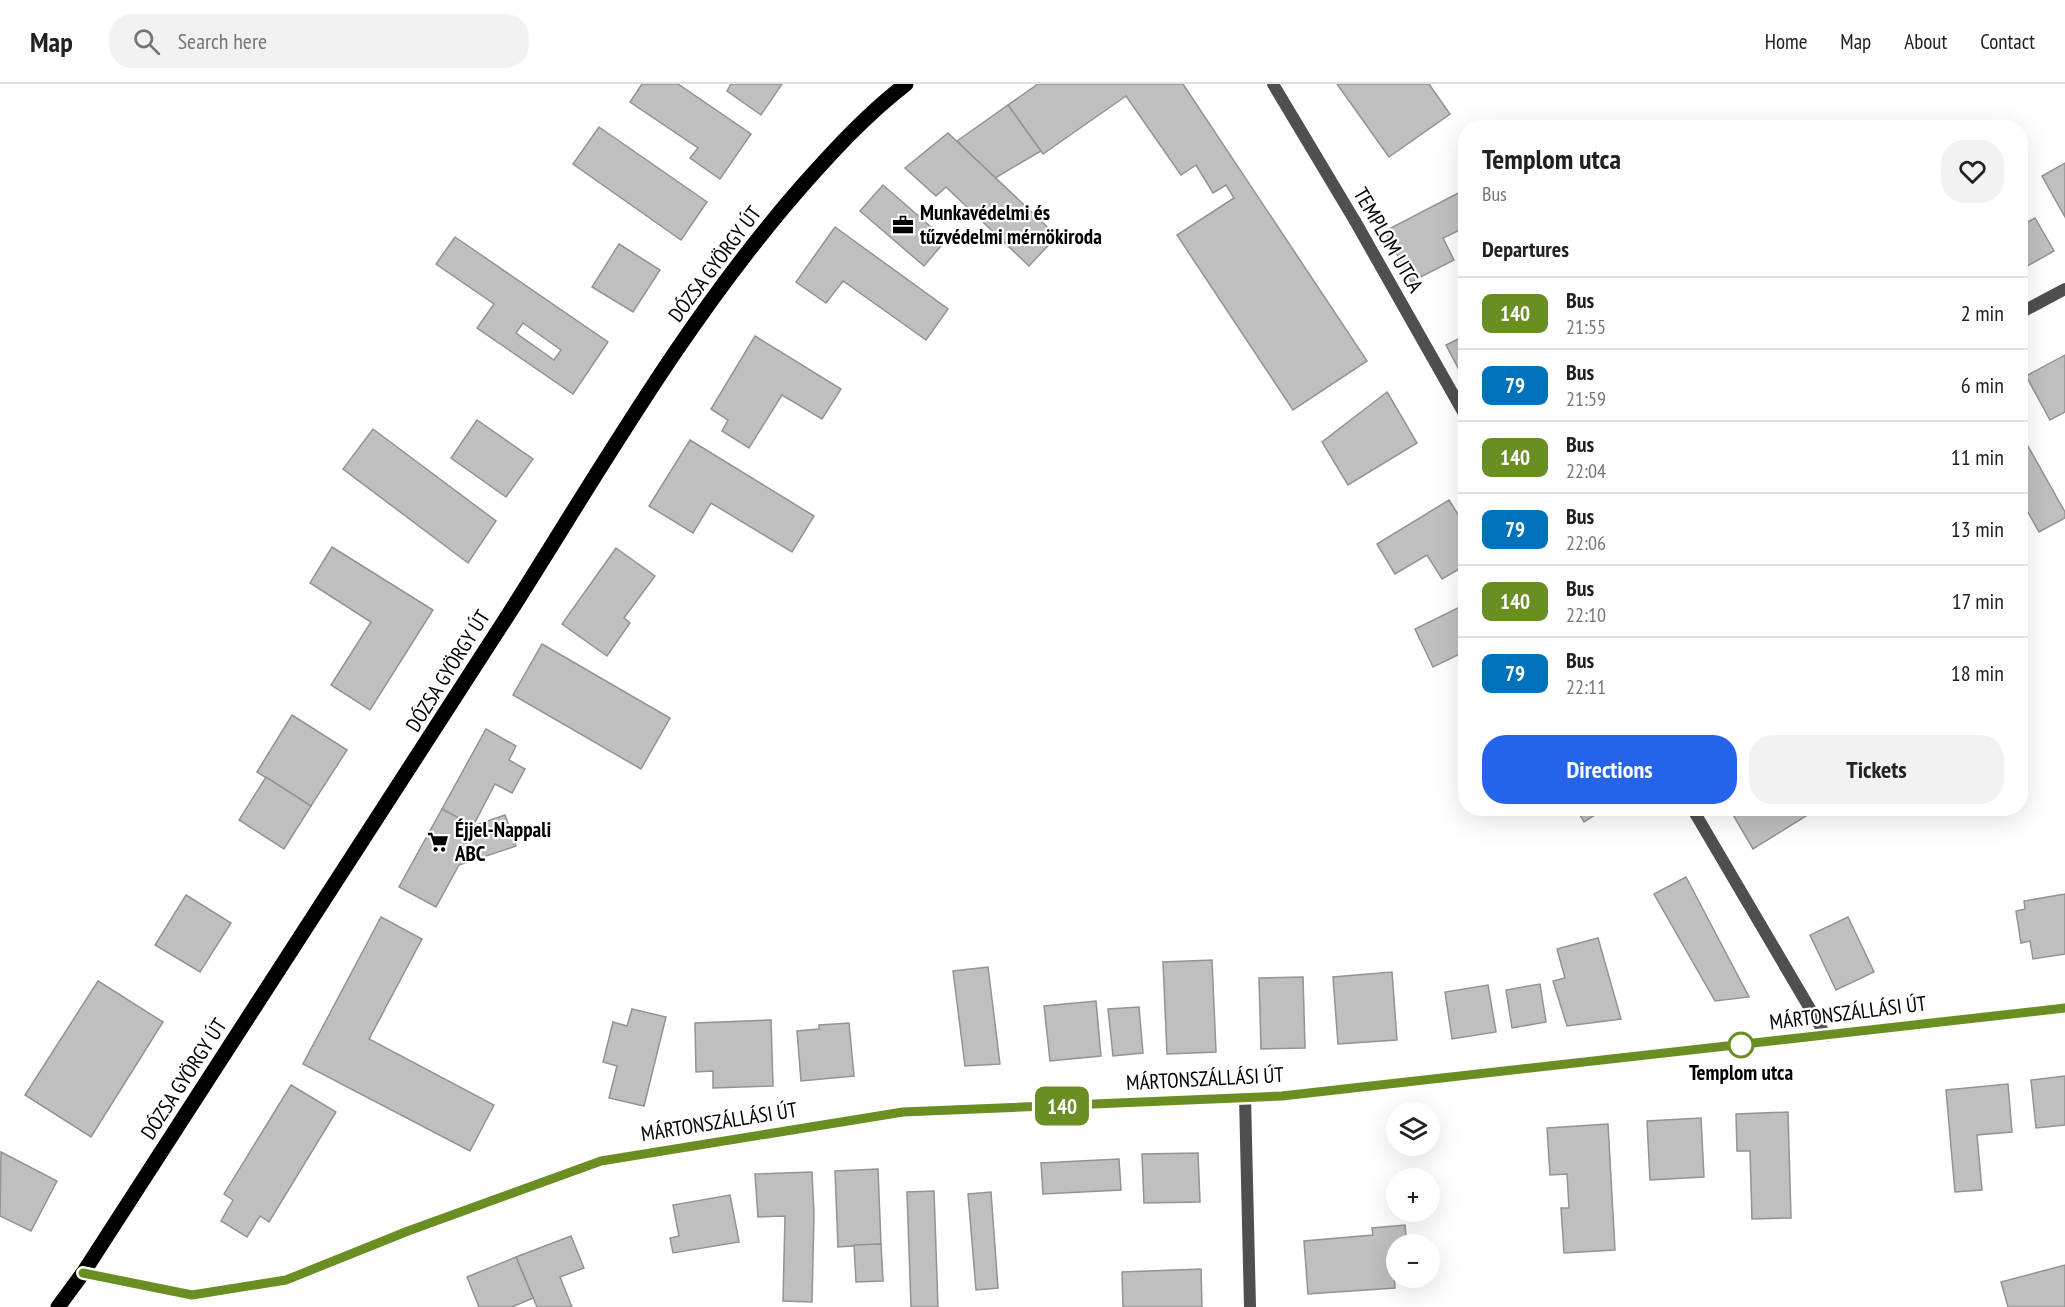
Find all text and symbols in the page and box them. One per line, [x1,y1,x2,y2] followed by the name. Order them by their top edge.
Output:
[109,14,529,68] search box
[30,23,73,60] text: Map
[130,25,163,58] icon: search
[178,27,267,55] text: Search here
[1765,28,1807,55] text: Home
[1840,28,1871,55] text: Map
[1904,28,1947,55] text: About
[1980,28,2035,55] text: Contact
[1482,140,1621,177] text: Templom utca
[1941,140,2004,203] button: heart
[1482,181,1507,207] text: Bus
[1348,182,1429,297] street label: TEMPLOM UTCA
[920,199,1102,250] place label: Munkavédelmi és tűzvédelmi mérnökiroda
[662,200,767,327] street label: DÓZSA GYÖRGY ÚT
[891,213,915,237] office icon: Munkavédelmi és tűzvédelmi mérnökiroda
[1482,235,1569,263] text: Departures
[1566,286,1594,314] text: Bus
[1961,299,2004,327] text: 2 min
[1500,300,1530,327] text: 140
[1566,314,1606,340] text: 21:55
[1566,358,1594,386] text: Bus
[1961,371,2004,399] text: 6 min
[1505,372,1525,399] text: 79
[1566,386,1606,412] text: 21:59
[1566,430,1594,458] text: Bus
[1951,443,2004,471] text: 11 min
[1500,444,1530,471] text: 140
[1566,458,1606,484] text: 22:04
[1566,502,1594,530] text: Bus
[1951,515,2004,543] text: 13 min
[1505,516,1525,543] text: 79
[1566,530,1606,556] text: 22:06
[1566,574,1594,602] text: Bus
[1952,587,2004,615] text: 17 min
[1500,588,1530,615] text: 140
[1566,602,1606,628] text: 22:10
[399,604,496,737] street label: DÓZSA GYÖRGY ÚT
[1566,646,1594,674] text: Bus
[1951,659,2004,687] text: 18 min
[1505,660,1525,687] text: 79
[1566,674,1606,700] text: 22:11
[1482,735,1737,804] button: Directions
[1749,735,2004,804] button: Tickets
[454,816,551,867] place label: Éjjel-Nappali ABC
[426,830,450,854] supermarket icon: Éjjel-Nappali ABC
[1768,989,1928,1036] street label: MÁRTONSZÁLLÁSI ÚT
[135,1013,233,1144] street label: DÓZSA GYÖRGY ÚT
[1728,1032,1754,1058] marker: Templom utca
[1689,1059,1793,1086] place label: Templom utca
[1125,1061,1285,1096] street label: MÁRTONSZÁLLÁSI ÚT
[1028,1086,1096,1126] line badge: 140
[1047,1093,1077,1120] text: 140
[639,1096,800,1147] street label: MÁRTONSZÁLLÁSI ÚT
[1386,1102,1440,1288] map controls
[1386,1102,1440,1156] button: layers
[1386,1168,1440,1222] button: +
[1386,1234,1440,1288] button: −

